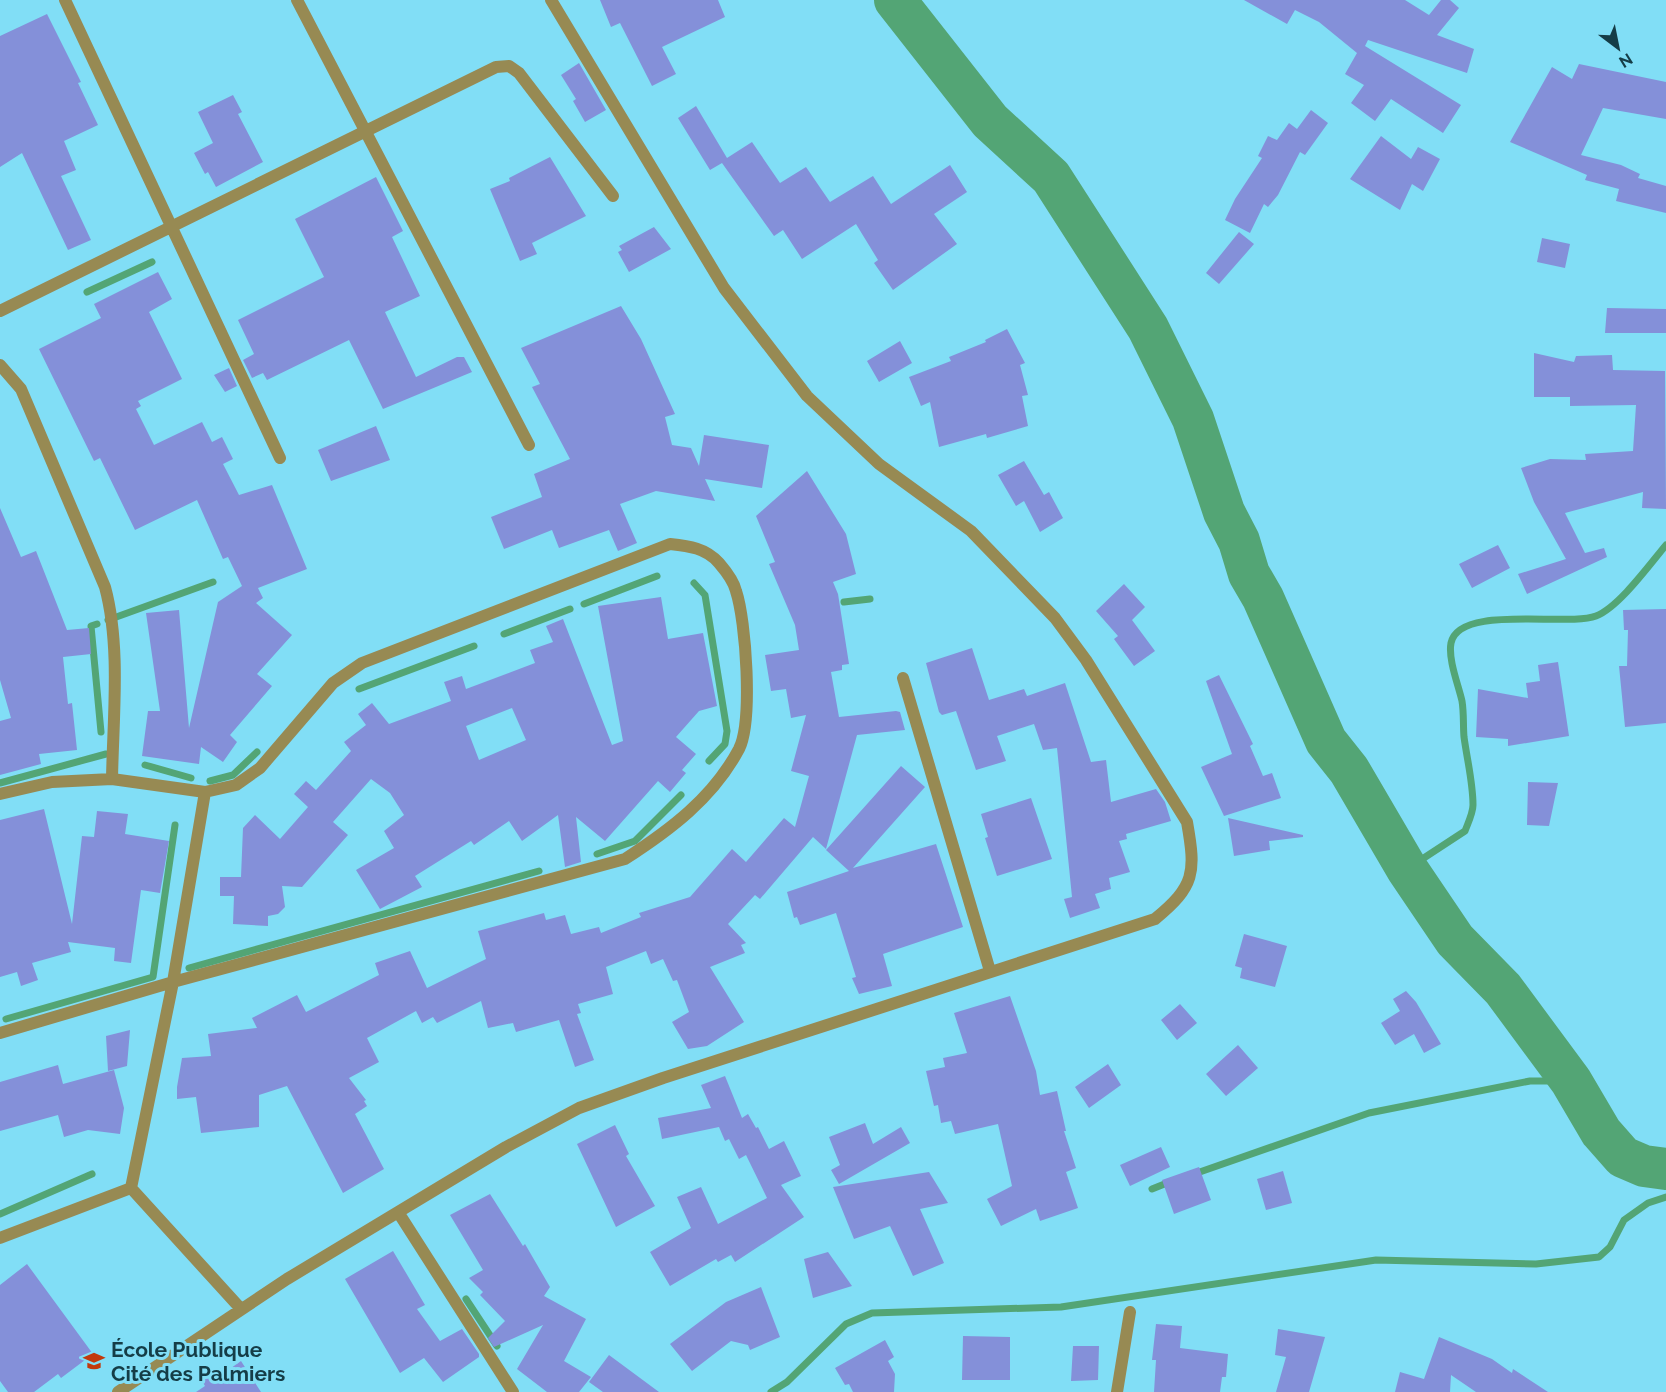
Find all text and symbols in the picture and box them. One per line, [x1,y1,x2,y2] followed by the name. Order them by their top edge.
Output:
[1588,18,1648,78] north arrow
[1615,49,1636,72] text: N
[111,1337,285,1386] place label: École Publique Cité des Palmiers
[82,1349,106,1373] school or university icon: École Publique Cité des Palmiers

